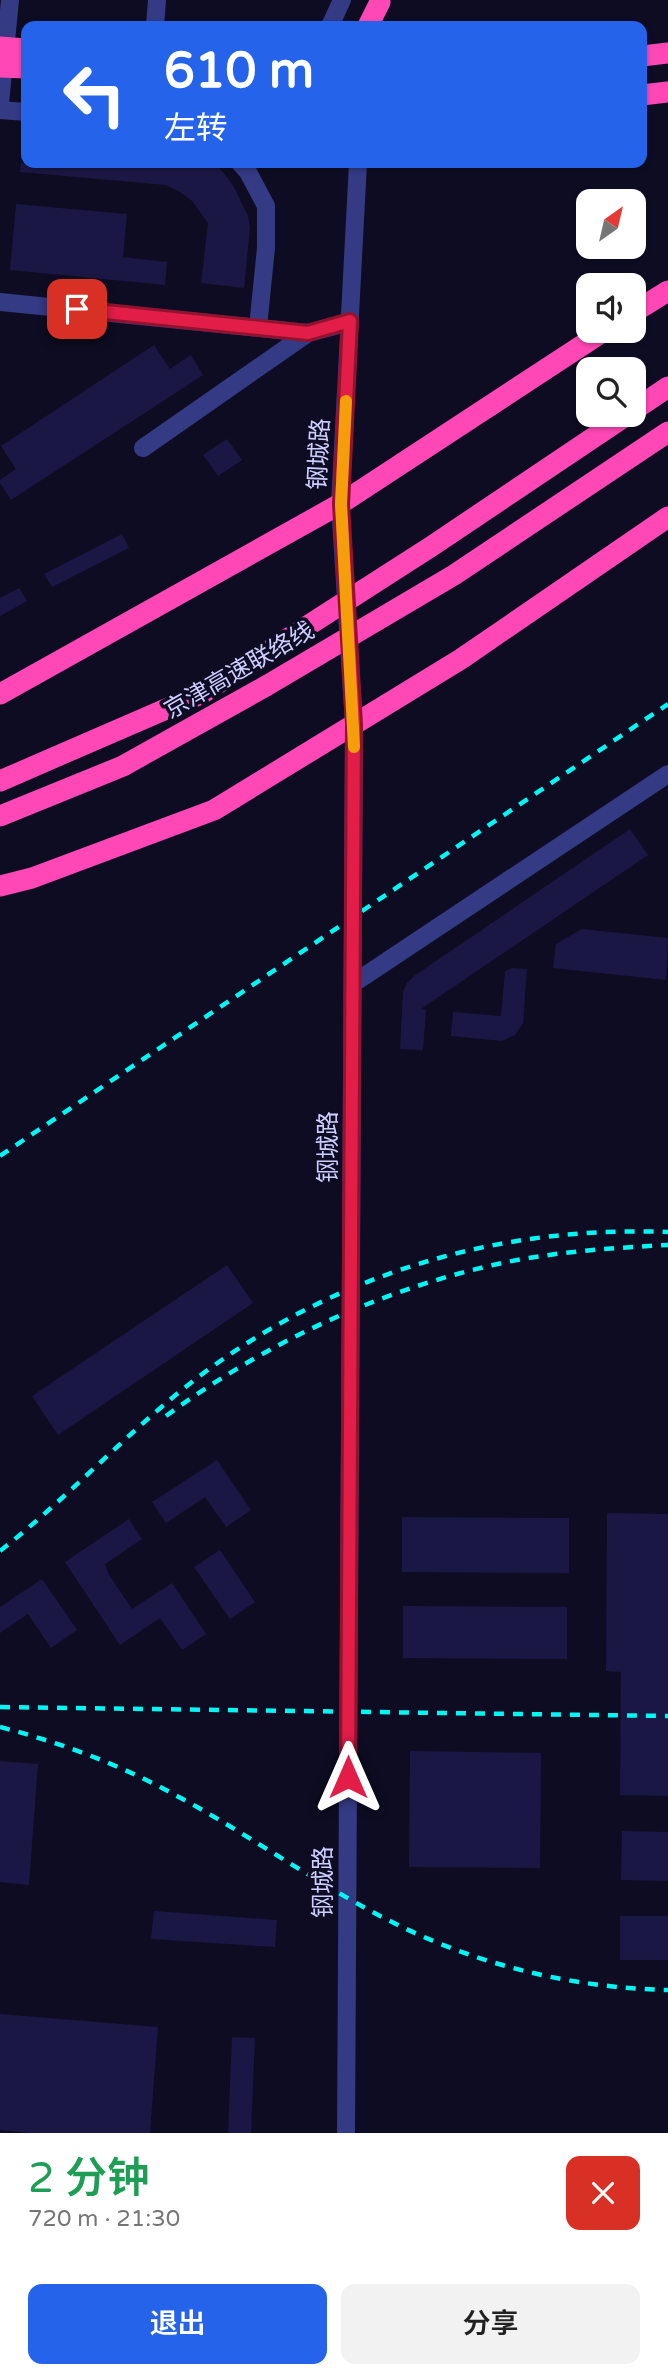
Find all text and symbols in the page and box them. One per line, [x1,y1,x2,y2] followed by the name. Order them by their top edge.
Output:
[164,42,314,101] text: 610 m
[49,49,140,140] icon: left
[164,110,228,148] text: 左转
[576,189,646,259] north arrow
[576,189,646,427] map controls
[576,273,646,343] button: sound
[47,279,107,339] pin
[58,290,96,328] icon: arrive
[576,357,646,427] button: search
[303,417,336,491] street label: 钢城路
[159,616,319,725] street label: 京津高速联络线
[314,1111,343,1183] street label: 钢城路
[311,1740,385,1814] position arrow
[309,1846,338,1918] street label: 钢城路
[28,2153,149,2204] text: 2 分钟
[566,2156,640,2230] button: close
[28,2205,180,2233] text: 720 m · 21:30
[28,2284,327,2364] button: 退出
[341,2284,640,2364] button: 分享

